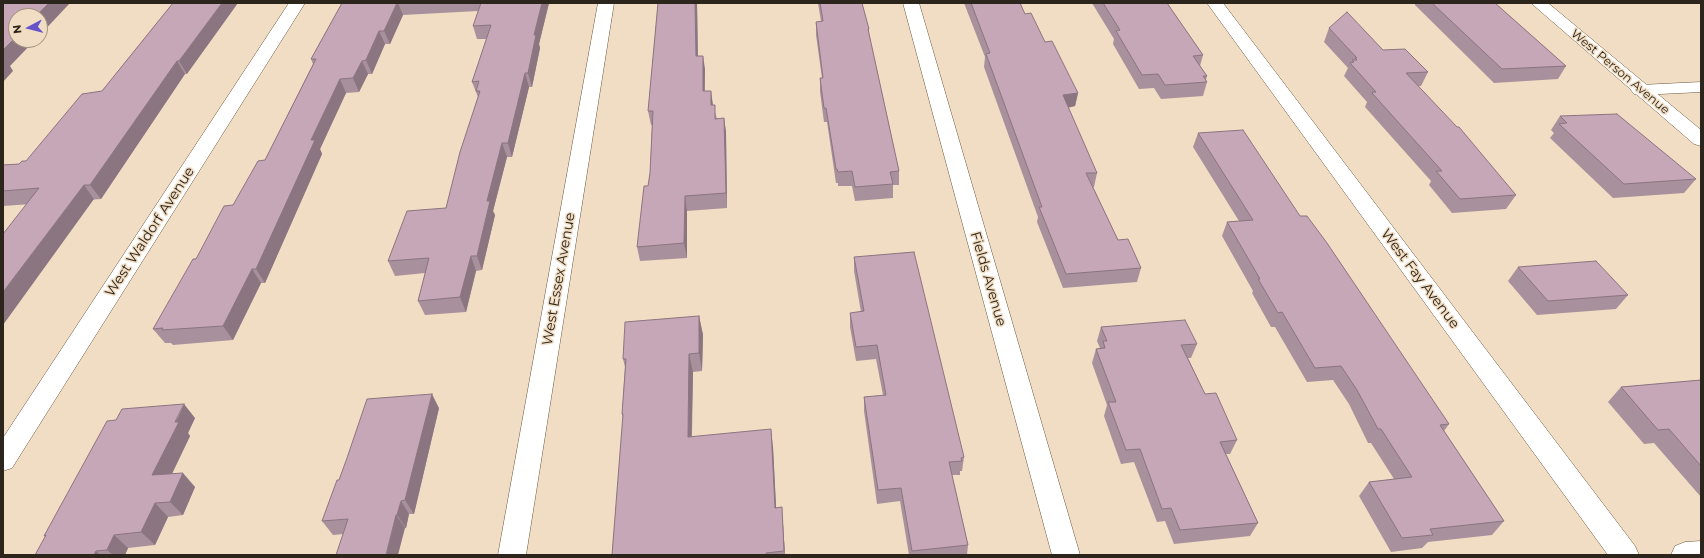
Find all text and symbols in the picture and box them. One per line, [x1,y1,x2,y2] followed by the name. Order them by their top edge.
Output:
[8,8,48,48] north arrow
[10,24,25,35] text: N
[1568,27,1672,117] street label: West Person Avenue
[102,164,198,300] street label: West Waldorf Avenue
[539,211,579,347] street label: West Essex Avenue
[1377,226,1463,332] street label: West Fay Avenue
[966,230,1010,328] street label: Fields Avenue

